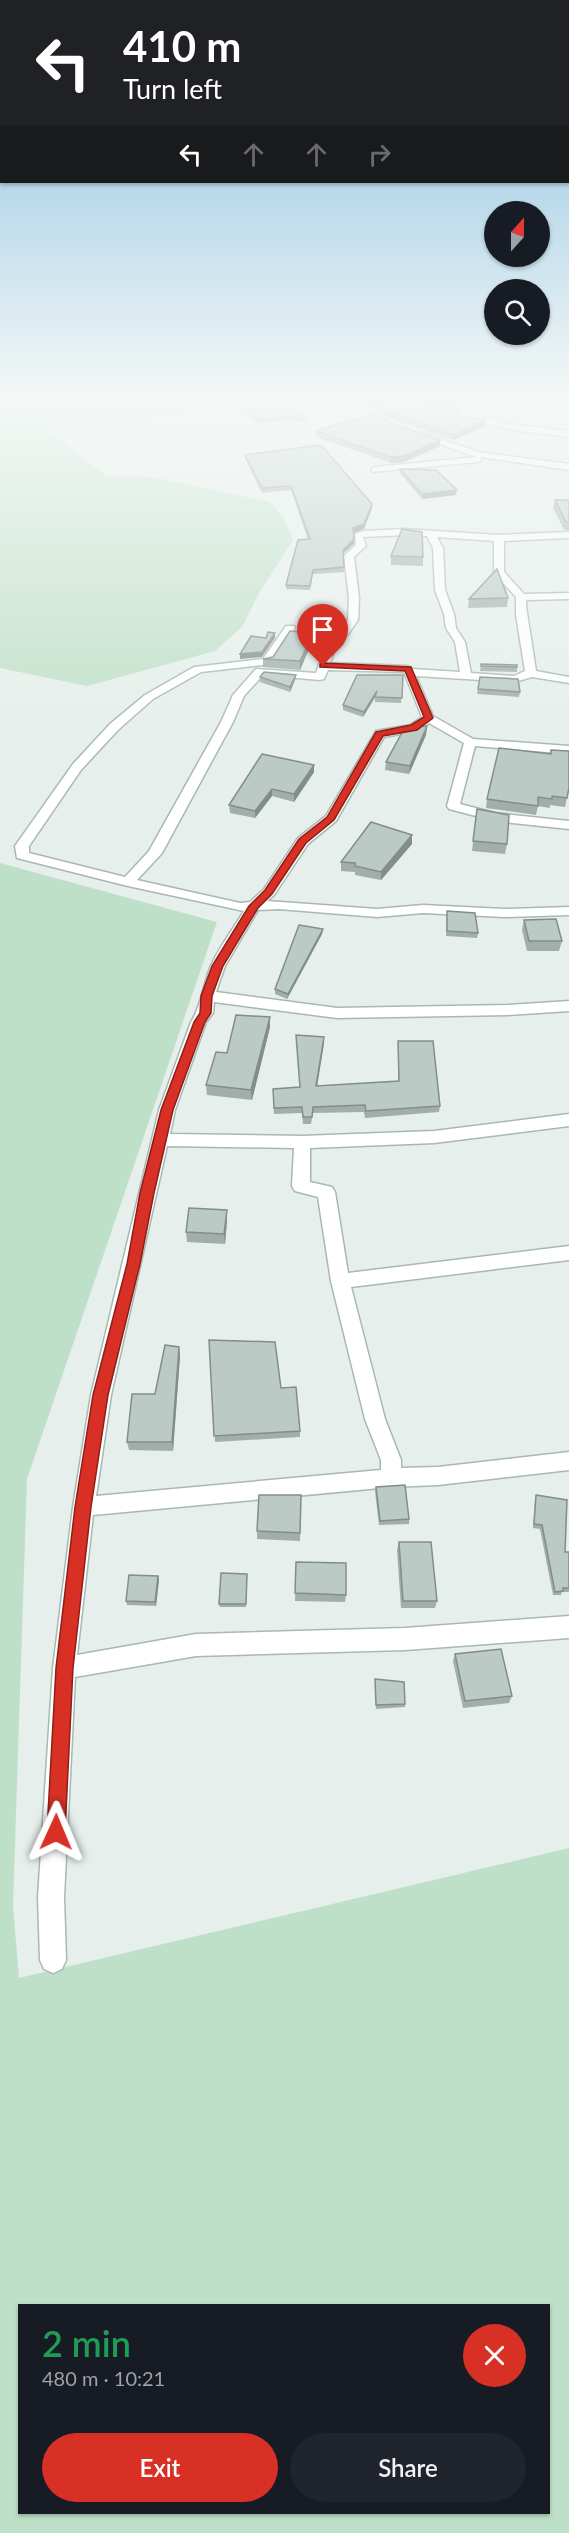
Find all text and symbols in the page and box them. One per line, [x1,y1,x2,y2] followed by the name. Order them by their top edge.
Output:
[123,21,241,71] text: 410 m
[24,24,102,102] icon: left
[123,72,222,105] text: Turn left
[174,138,207,171] icon: left
[237,138,270,171] icon: ahead
[300,138,333,171] icon: ahead
[363,138,396,171] icon: right
[484,201,550,267] north arrow
[484,201,550,345] map controls
[484,279,550,345] button: search
[297,604,348,666] pin
[306,613,339,646] icon: arrive
[24,1800,88,1864] position arrow
[42,2321,131,2365] text: 2 min
[463,2324,526,2387] button: close
[42,2366,165,2390] text: 480 m · 10:21
[42,2433,278,2502] button: Exit
[290,2433,526,2502] button: Share

